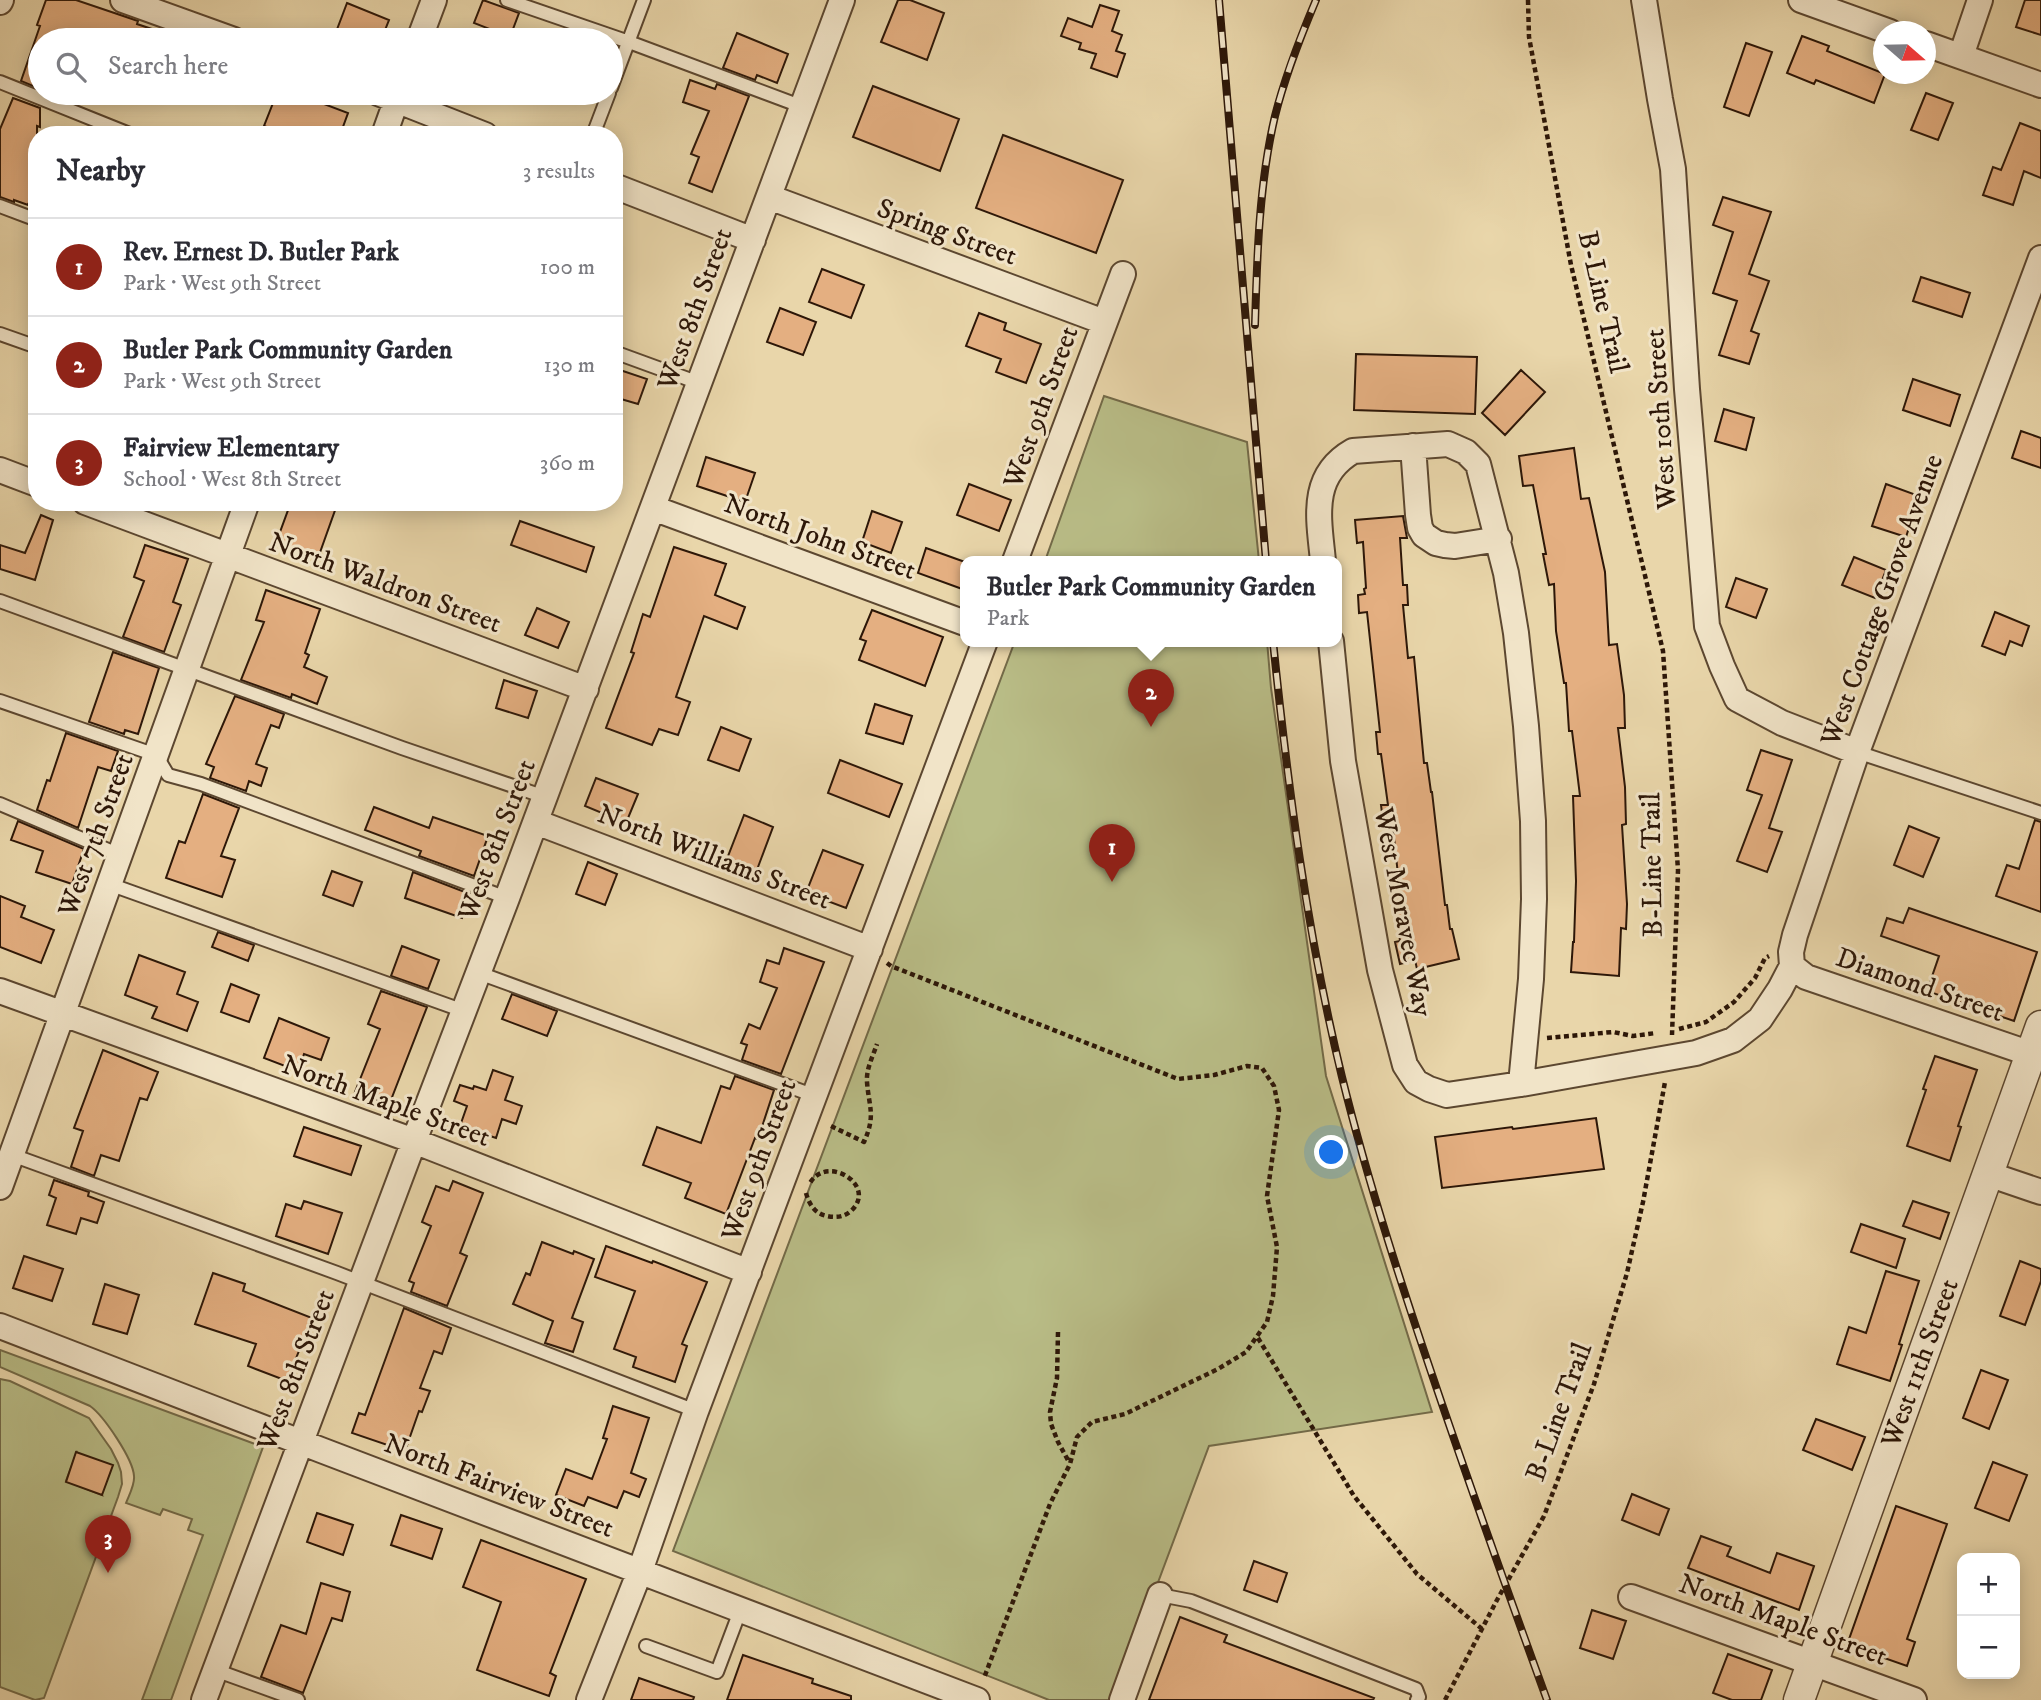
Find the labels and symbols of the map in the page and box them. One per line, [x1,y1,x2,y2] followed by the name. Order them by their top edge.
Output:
[1873,21,1936,84] north arrow
[872,190,1022,274] street label: Spring Street
[649,223,741,396] street label: West 8th Street
[1570,227,1636,377] street label: B-Line Trail
[995,321,1087,494] street label: West 9th Street
[1637,327,1685,512] street label: West 10th Street
[1813,449,1951,752] street label: West Cottage Grove Avenue
[719,486,921,588] street label: North John Street
[264,525,506,641] street label: North Waldron Street
[1128,669,1174,727] pin: 2
[50,749,142,922] street label: West 7th Street
[450,754,544,927] street label: West 8th Street
[1633,792,1671,938] street label: B-Line Trail
[592,796,836,918] street label: North Williams Street
[1365,804,1441,1020] street label: West Moravec Way
[1089,824,1135,882] pin: 1
[1831,940,2009,1030] street label: Diamond Street
[277,1047,495,1155] street label: North Maple Street
[713,1074,805,1247] street label: West 9th Street
[1314,1135,1348,1169] your location
[1873,1274,1967,1453] street label: West 11th Street
[249,1284,343,1457] street label: West 8th Street
[1518,1337,1600,1486] street label: B-Line Trail
[379,1426,619,1546] street label: North Fairview Street
[85,1515,131,1573] pin: 3
[1674,1566,1892,1674] street label: North Maple Street

